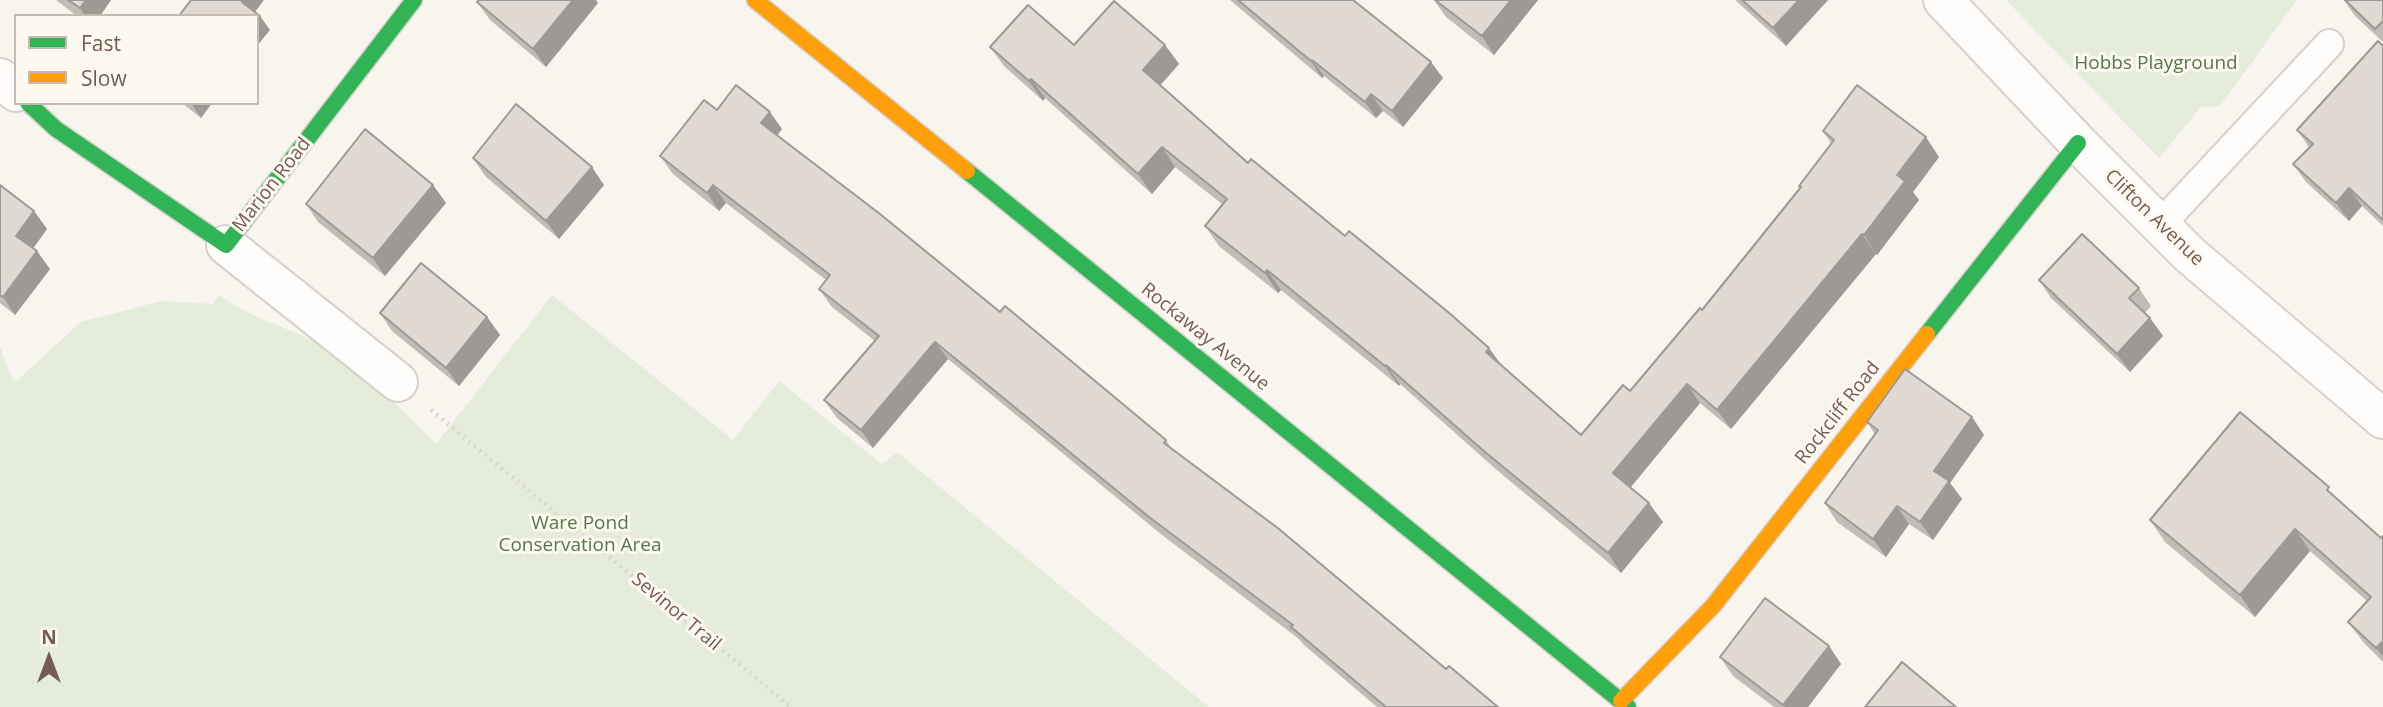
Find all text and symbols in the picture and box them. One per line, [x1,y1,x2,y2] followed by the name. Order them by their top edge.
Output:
[14,14,259,105] legend
[81,29,121,57] text: Fast
[2074,53,2238,75] park label: Hobbs Playground
[81,64,127,92] text: Slow
[228,133,316,237] street label: Marion Road
[2100,165,2208,271] street label: Clifton Avenue
[1136,278,1274,396] street label: Rockaway Avenue
[1791,357,1885,469] street label: Rockcliff Road
[498,513,662,557] park label: Ware Pond Conservation Area
[627,568,725,656] street label: Sevinor Trail
[14,623,84,693] north arrow
[41,624,57,650] text: N

